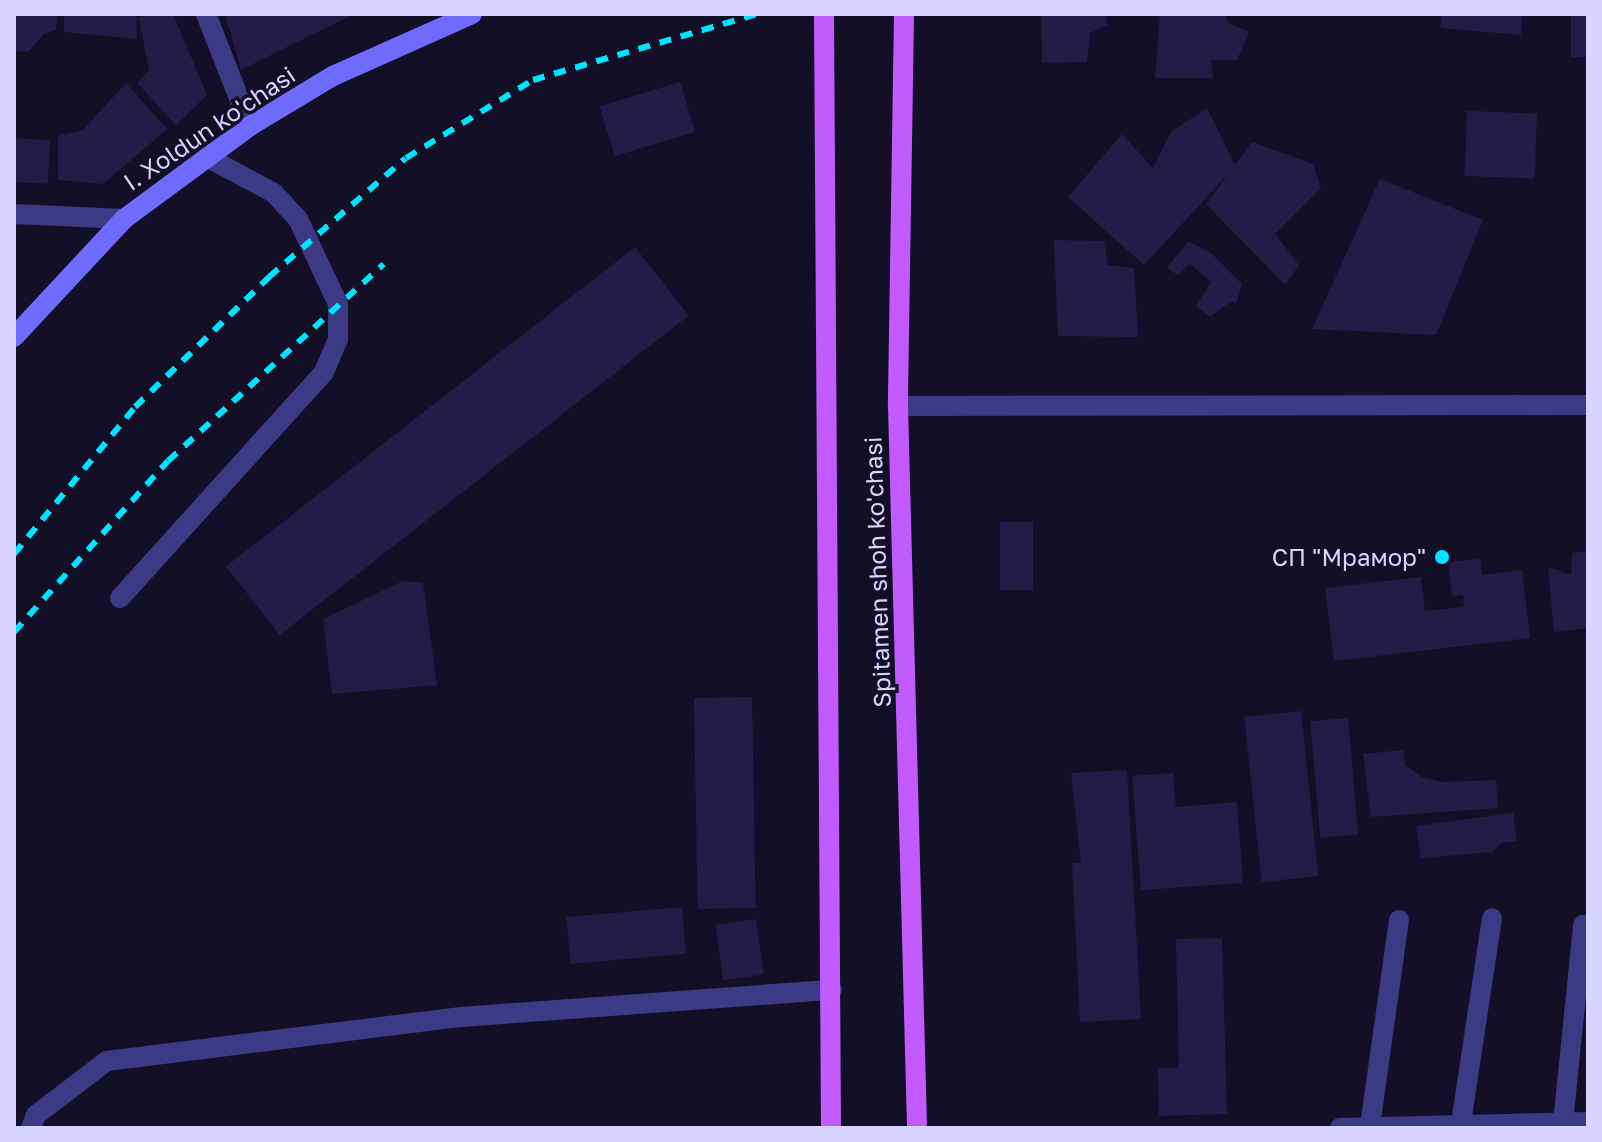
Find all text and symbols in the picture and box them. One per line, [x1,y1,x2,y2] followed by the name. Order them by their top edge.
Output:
[118,60,300,196] street label: I. Xoldun ko'chasi
[858,436,896,708] street label: Spitamen shoh ko'chasi
[1272,543,1426,571] place label: СП "Мрамор"
[1433,548,1451,566] marker: СП "Мрамор"

